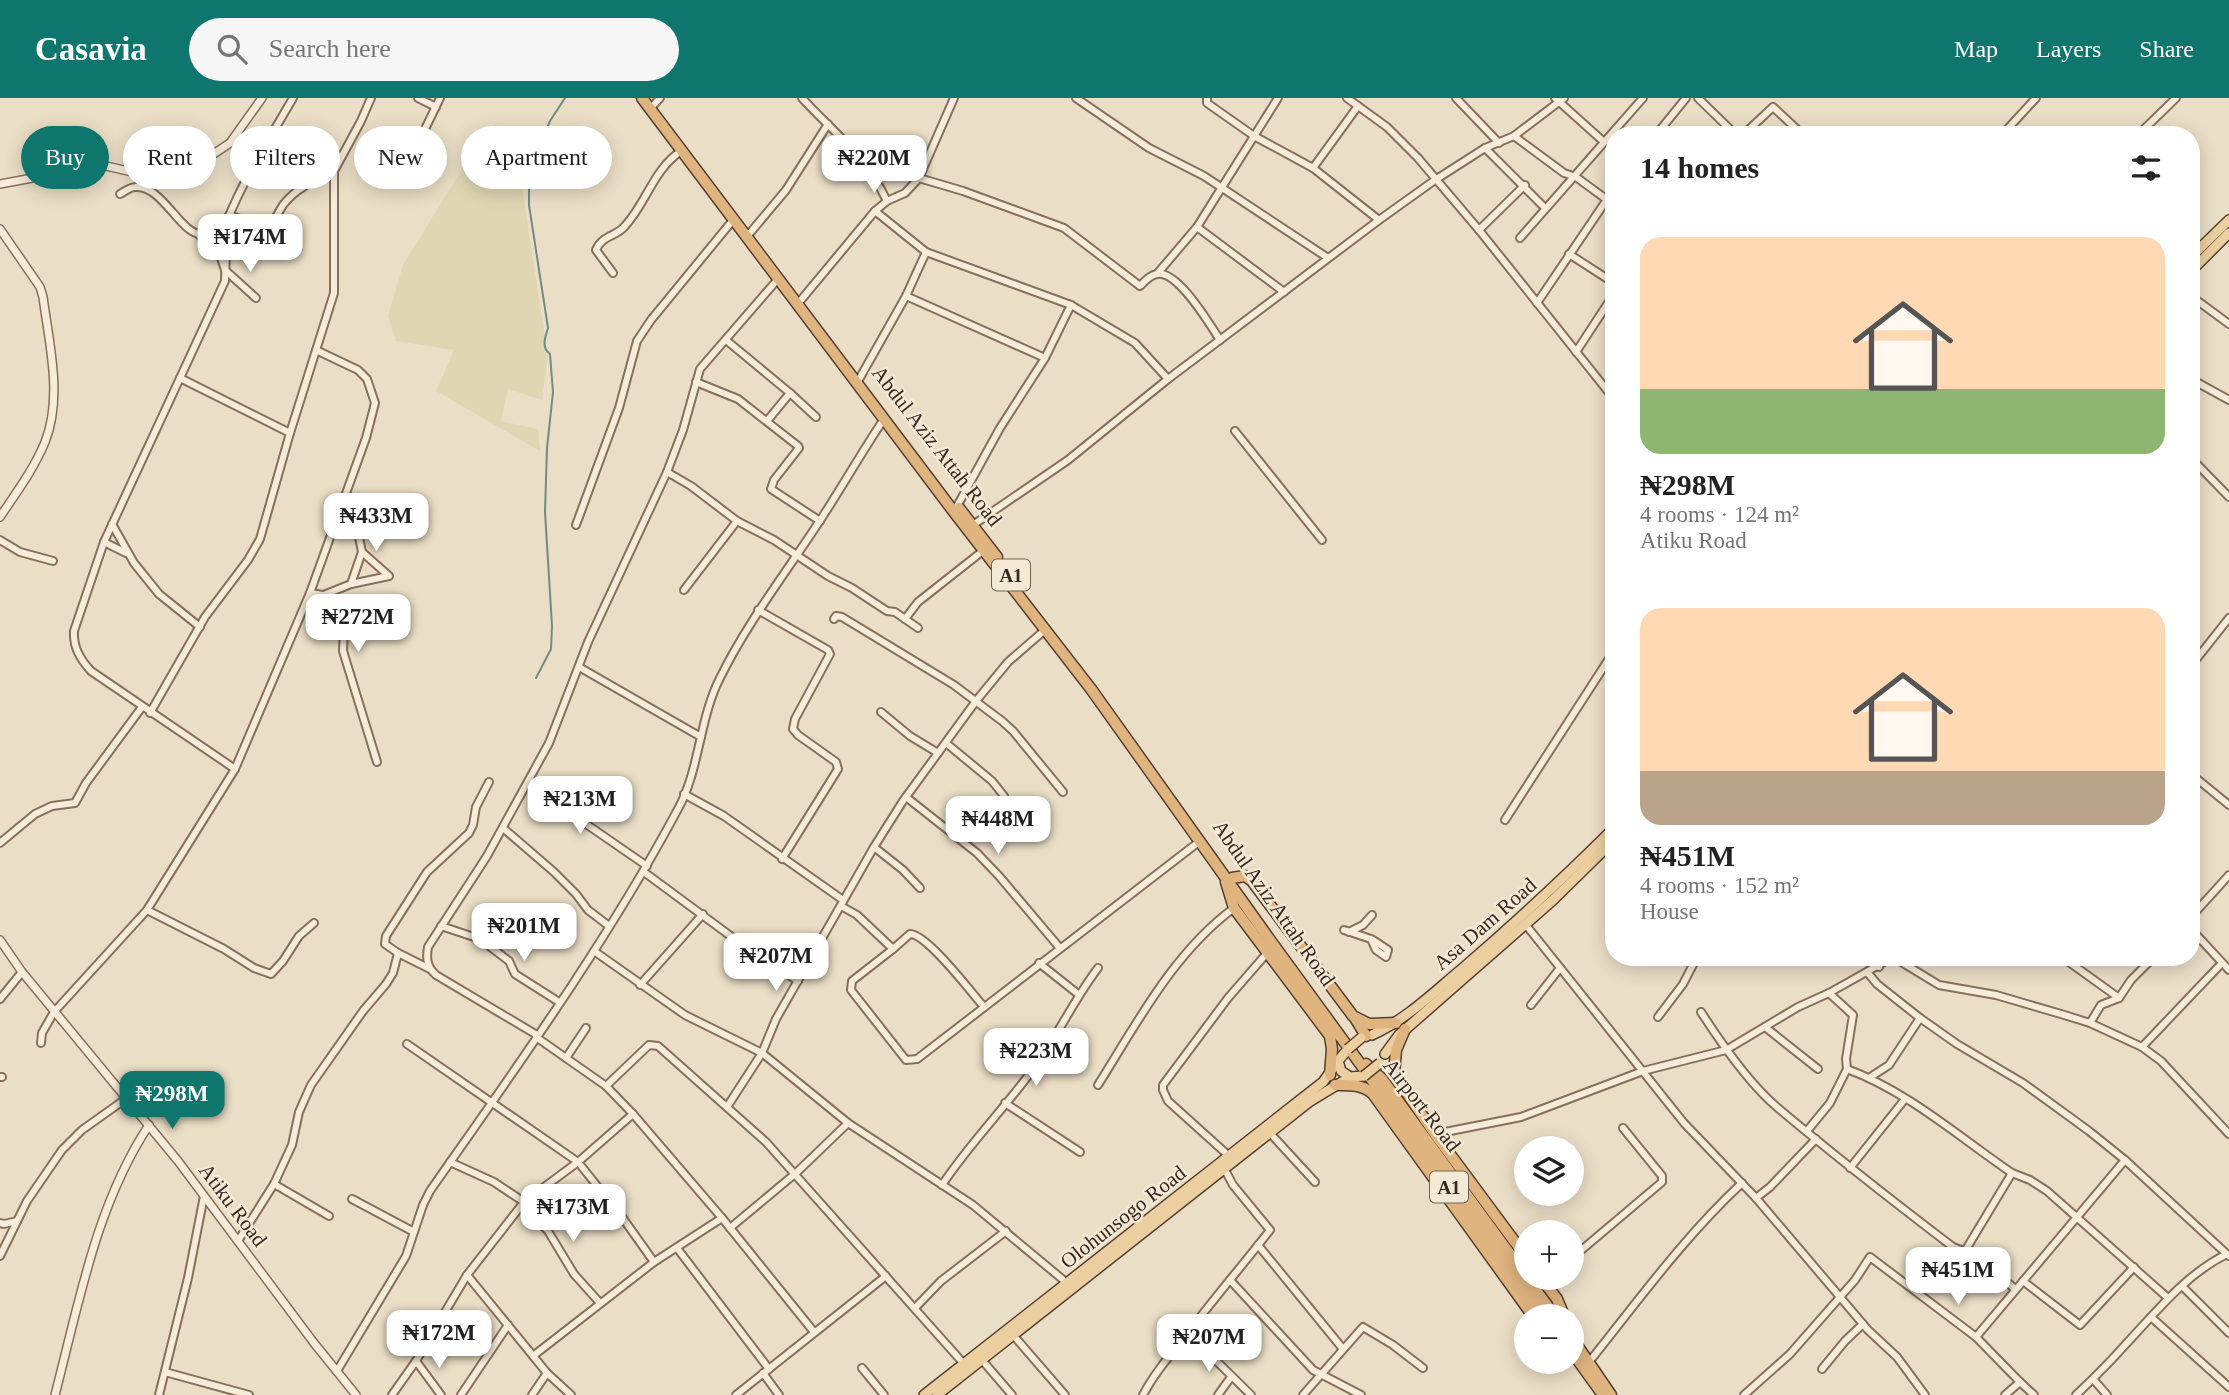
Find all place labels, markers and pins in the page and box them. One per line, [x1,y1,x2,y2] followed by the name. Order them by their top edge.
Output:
[825,136,923,195] pin: ₦220M
[201,214,299,274] pin: ₦174M
[327,494,425,553] pin: ₦433M
[309,594,407,654] pin: ₦272M
[531,776,629,836] pin: ₦213M
[949,796,1047,856] pin: ₦448M
[475,904,573,963] pin: ₦201M
[727,934,825,993] pin: ₦207M
[987,1028,1085,1088] pin: ₦223M
[123,1072,221,1131] pin: ₦298M
[524,1184,622,1244] pin: ₦173M
[1909,1248,2007,1307] pin: ₦451M
[390,1310,488,1370] pin: ₦172M
[1160,1314,1258,1374] pin: ₦207M

